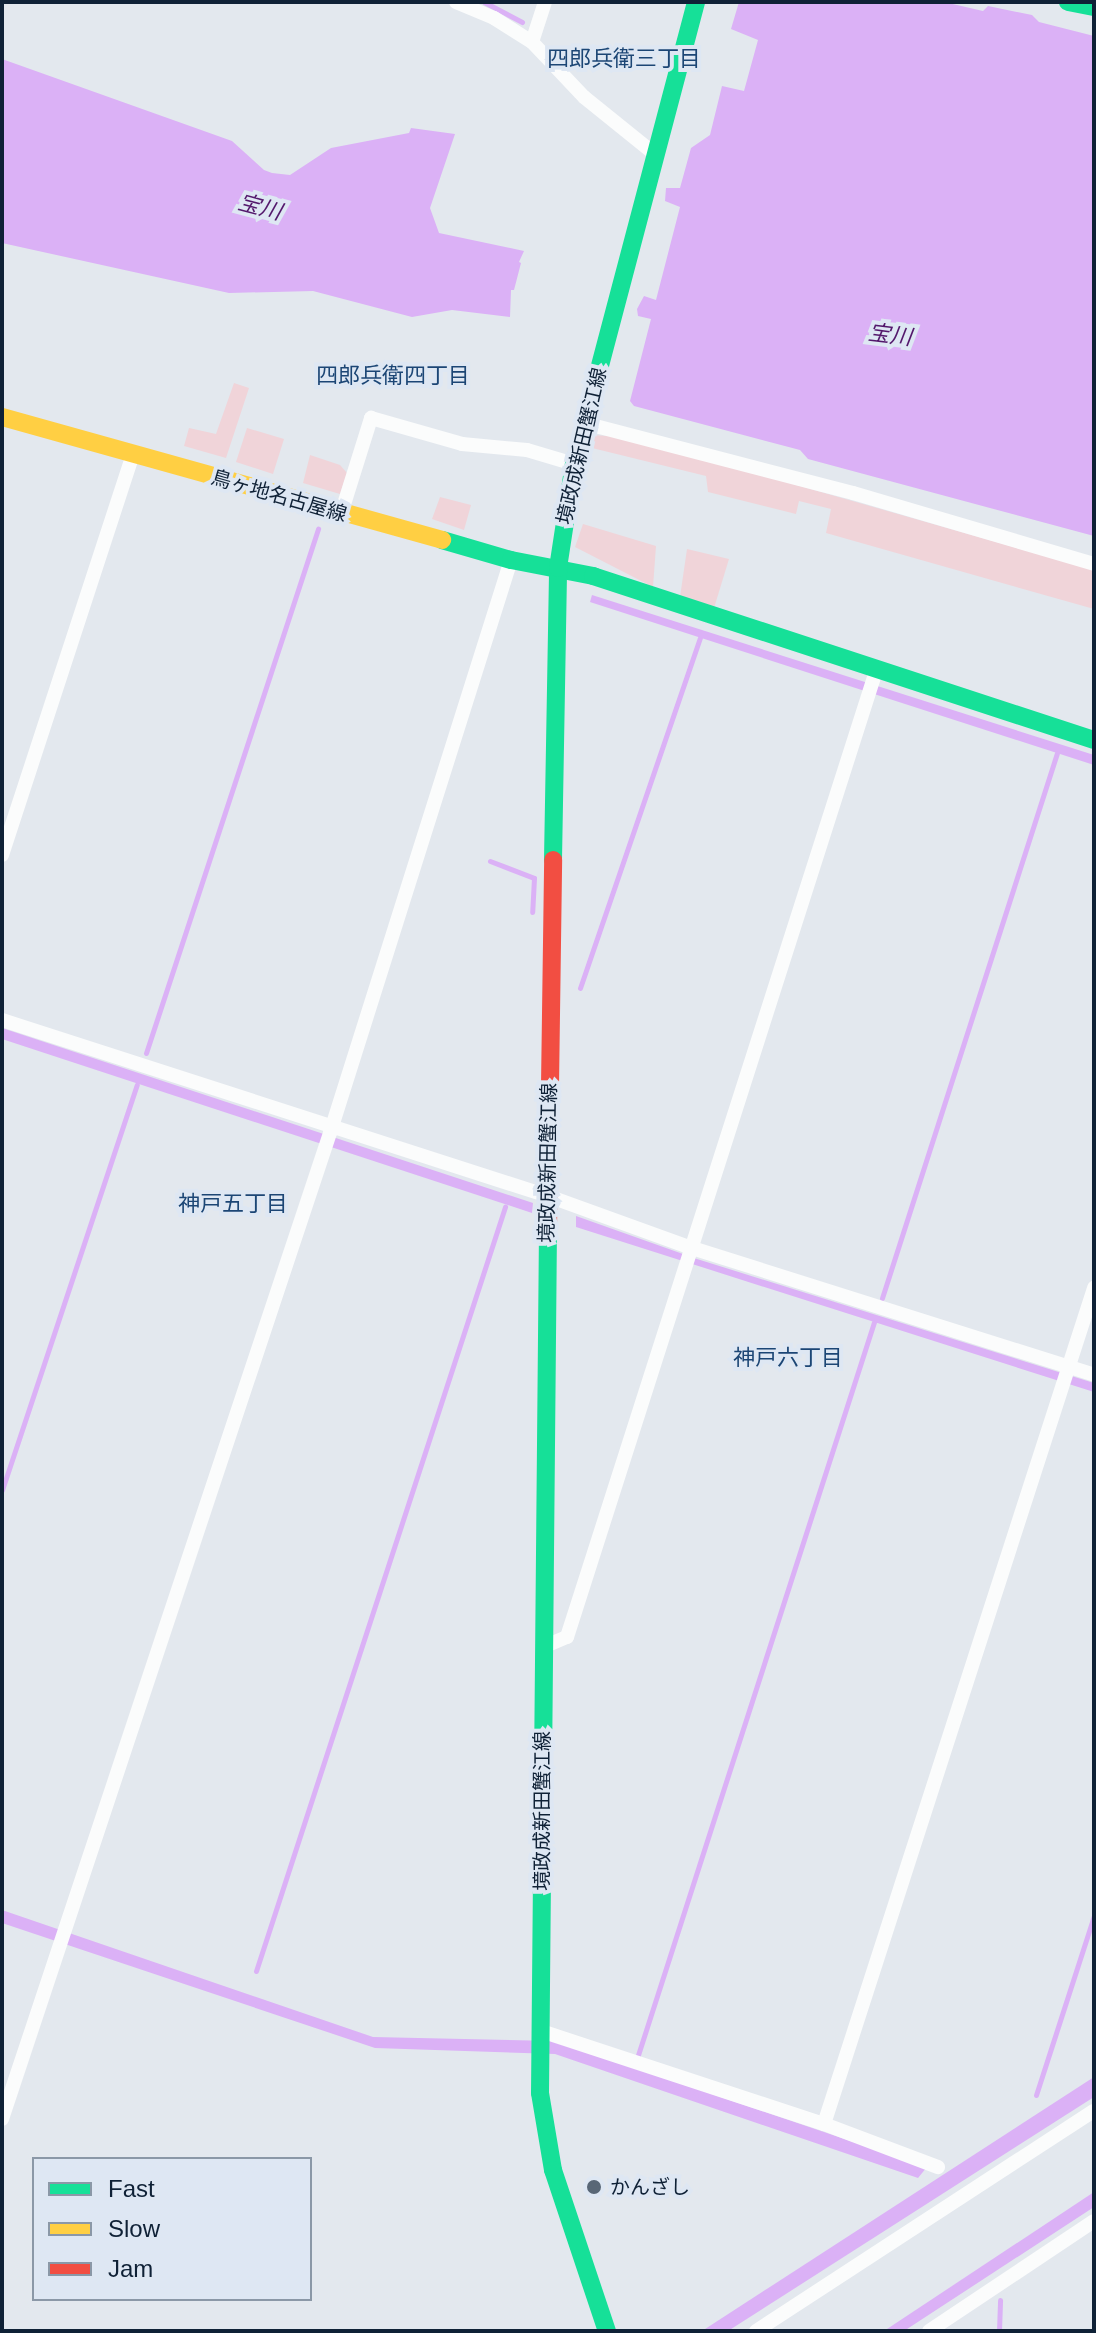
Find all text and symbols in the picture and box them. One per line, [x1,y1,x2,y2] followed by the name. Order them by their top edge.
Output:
[547,46,701,72] district label: 四郎兵衛三丁目
[235,189,285,225] water label: 宝川
[867,319,913,351] water label: 宝川
[316,363,470,389] district label: 四郎兵衛四丁目
[552,365,612,527] street label: 境政成新田蟹江線
[208,465,350,527] street label: 鳥ヶ地名古屋線
[535,1083,561,1243] street label: 境政成新田蟹江線
[178,1191,288,1217] district label: 神戸五丁目
[733,1345,843,1371] district label: 神戸六丁目
[530,1731,554,1891] street label: 境政成新田蟹江線
[32,2157,312,2301] legend
[108,2175,155,2202] text: Fast
[610,2175,690,2199] place label: かんざし
[585,2178,603,2196] marker: かんざし
[108,2215,160,2242] text: Slow
[108,2255,153,2282] text: Jam

